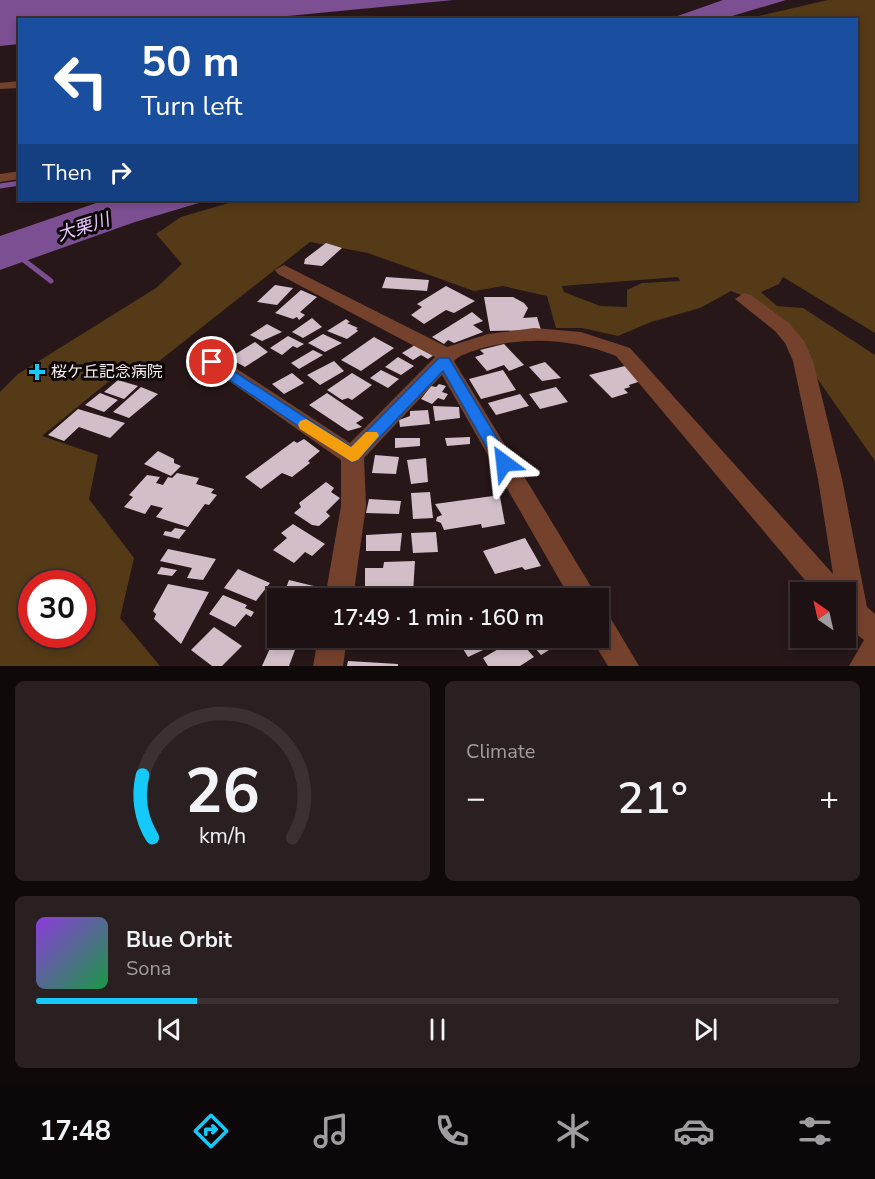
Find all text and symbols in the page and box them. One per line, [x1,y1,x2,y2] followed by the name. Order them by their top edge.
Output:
[141,34,240,91] text: 50 m
[42,42,120,120] icon: left
[141,88,242,125] text: Turn left
[104,156,137,189] icon: right
[42,158,92,188] text: Then
[54,207,114,247] water label: 大栗川
[186,336,237,387] pin
[195,345,228,378] icon: arrive
[51,361,163,383] place label: 桜ケ丘記念病院
[28,363,46,381] marker: 桜ケ丘記念病院
[472,431,536,495] position arrow
[18,570,96,648] speed limit sign: 30
[790,582,856,648] north arrow
[790,582,856,648] map controls
[332,603,544,633] text: 17:49 · 1 min · 160 m
[466,738,535,765] text: Climate
[185,749,260,834] text: 26
[617,768,688,829] text: 21°
[466,776,486,821] text: −
[819,776,839,821] text: +
[199,821,246,851] text: km/h
[126,925,232,955] text: Blue Orbit
[126,955,171,982] text: Sona
[153,1013,186,1046] icon: previous
[421,1013,454,1046] icon: pause
[689,1013,722,1046] icon: next
[190,1110,232,1152] icon: directions
[310,1110,352,1152] icon: music
[431,1110,473,1152] icon: phone
[552,1110,594,1152] icon: climate
[673,1110,715,1152] icon: car
[794,1110,836,1152] icon: filters
[39,1113,111,1150] text: 17:48

